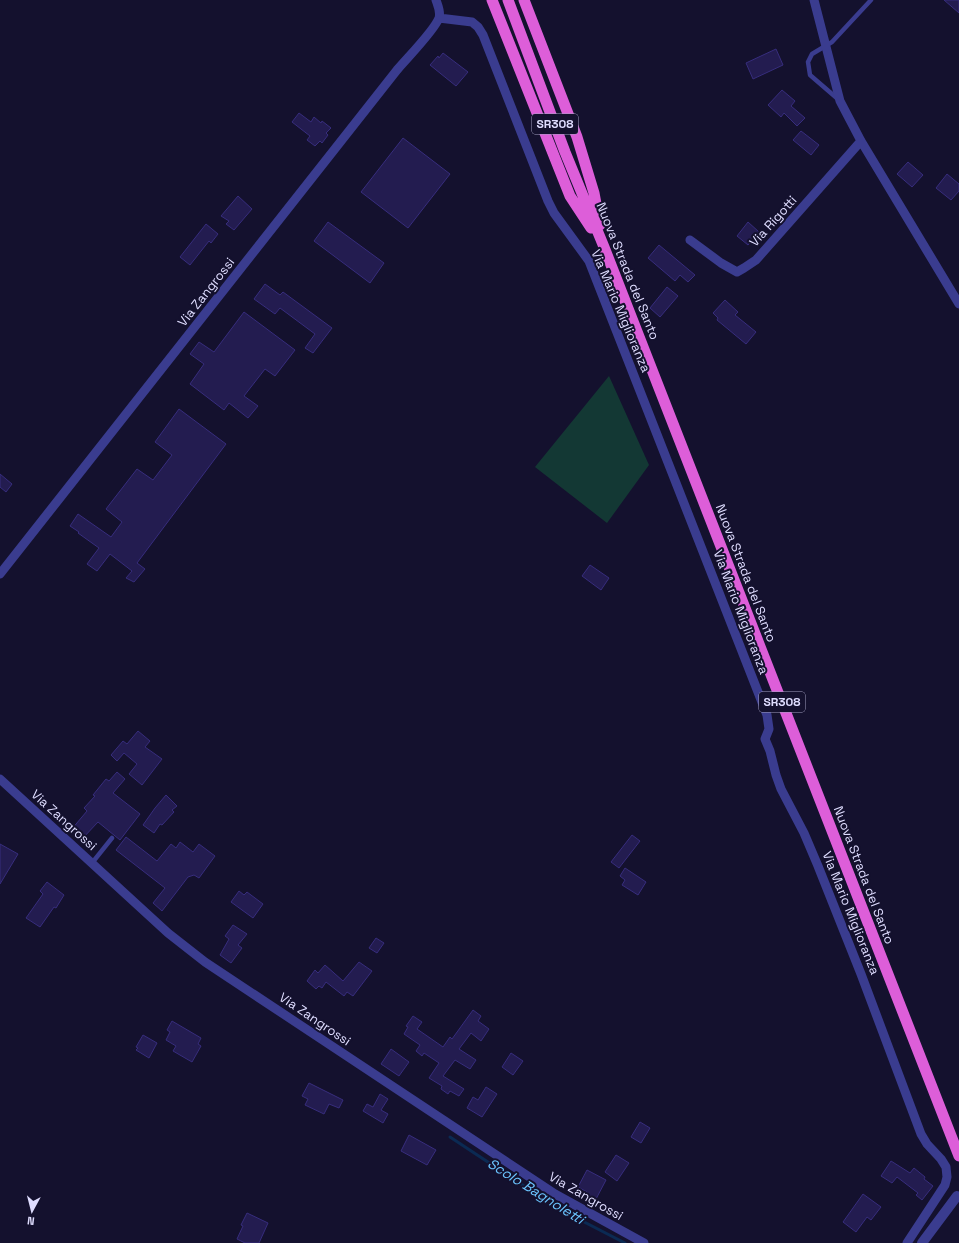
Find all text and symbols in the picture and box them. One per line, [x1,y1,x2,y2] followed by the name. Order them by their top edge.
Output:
[532,114,578,134] road number: SR308
[746,192,800,250] street label: Via Rigotti
[593,200,663,342] street label: Nuova Strada del Santo
[587,247,655,375] street label: Via Mario Miglioranza
[174,254,238,330] street label: Via Zangrossi
[712,501,780,645] street label: Nuova Strada del Santo
[709,547,773,677] street label: Via Mario Miglioranza
[759,692,805,712] road number: SR308
[27,786,101,854] street label: Via Zangrossi
[830,803,898,947] street label: Nuova Strada del Santo
[818,849,884,978] street label: Via Mario Miglioranza
[276,989,354,1049] street label: Via Zangrossi
[484,1154,589,1229] water label: Scolo Bagnoletti
[546,1168,626,1224] street label: Via Zangrossi
[12,1191,52,1231] north arrow
[26,1214,35,1228] text: N

